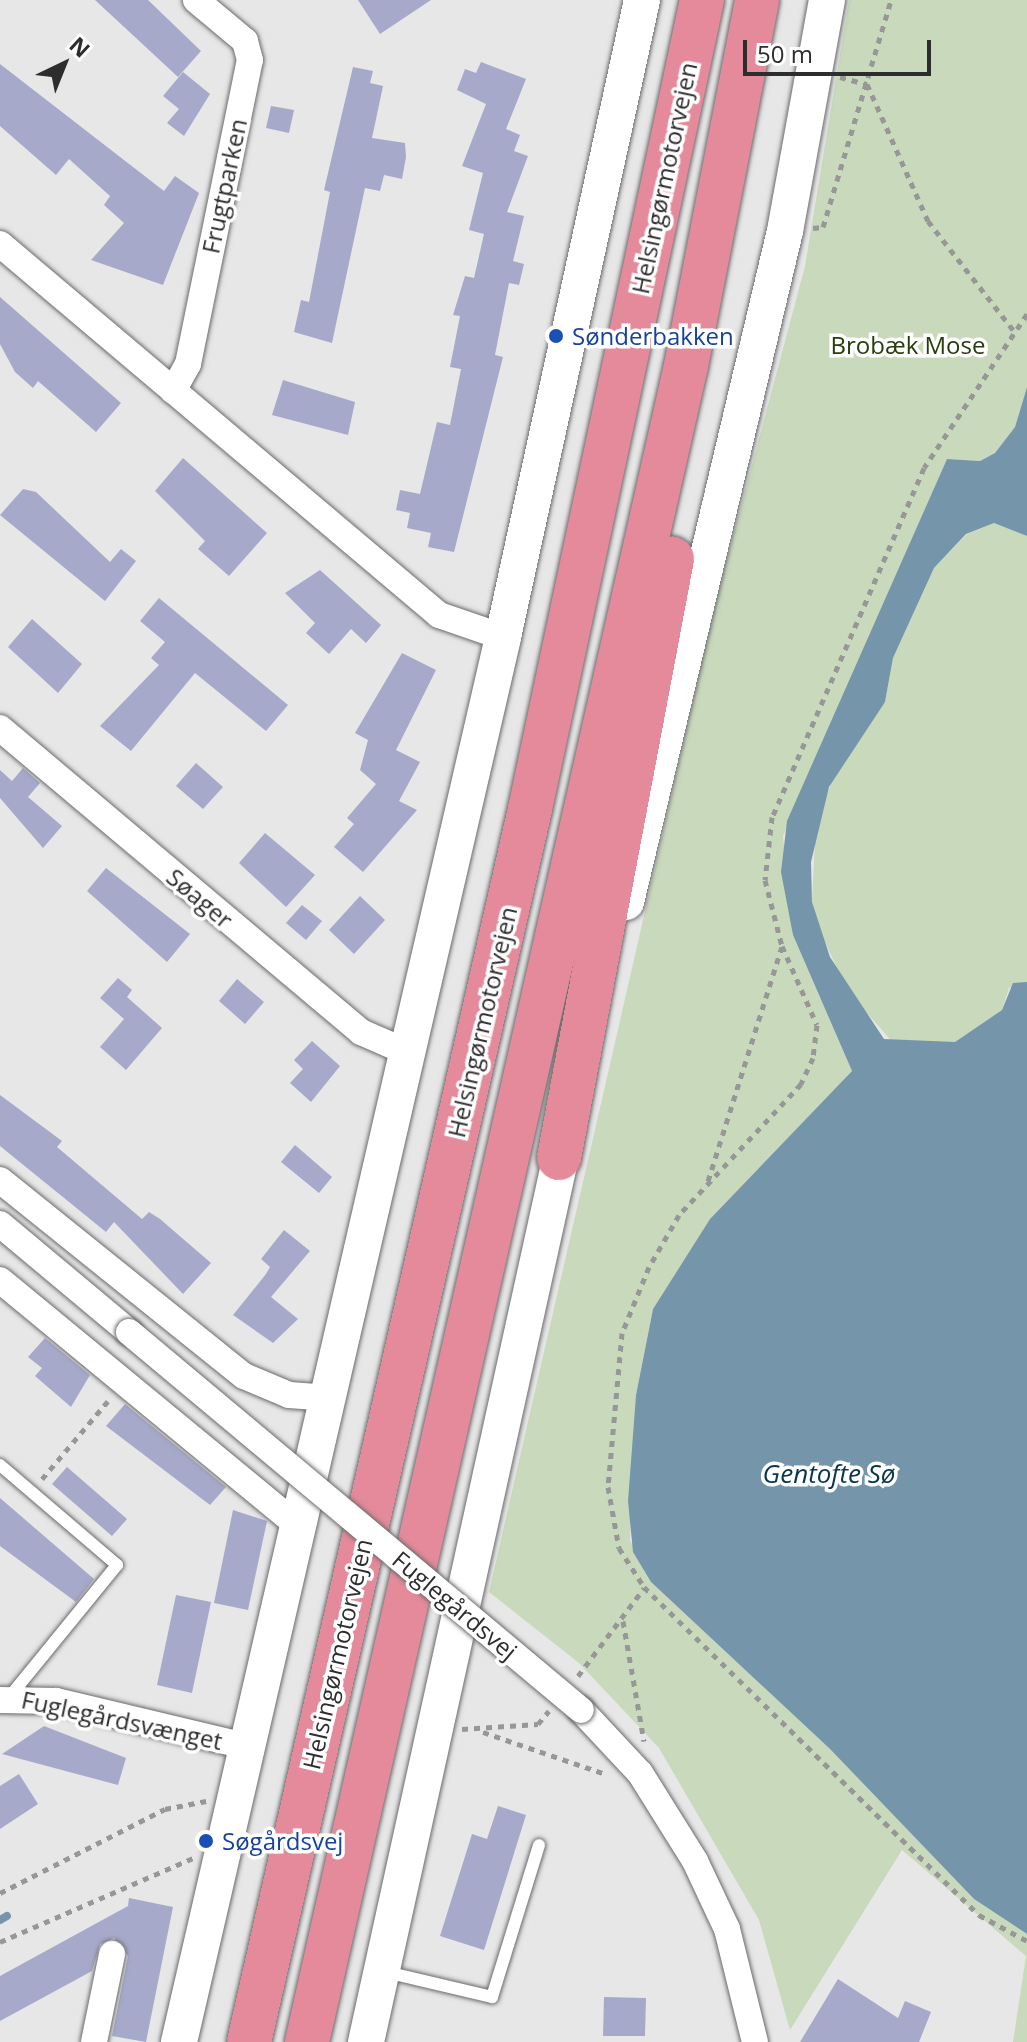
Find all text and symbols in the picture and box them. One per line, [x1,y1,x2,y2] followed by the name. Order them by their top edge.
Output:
[24,24,104,104] north arrow
[747,24,935,74] scale bar
[64,29,97,64] text: N
[757,37,813,70] text: 50 m
[625,60,703,296] street label: Helsingørmotorvejen
[196,116,252,256] street label: Frugtparken
[572,322,734,350] place label: Sønderbakken
[547,327,565,345] marker: Sønderbakken
[831,331,985,359] park label: Brobæk Mose
[161,862,239,934] street label: Søager
[441,904,523,1140] street label: Helsingørmotorvejen
[763,1458,895,1490] water label: Gentofte Sø
[296,1536,378,1772] street label: Helsingørmotorvejen
[387,1545,523,1665] street label: Fuglegårdsvej
[19,1685,225,1755] street label: Fuglegårdsvænget
[222,1827,343,1855] place label: Søgårdsvej
[197,1832,215,1850] marker: Søgårdsvej

